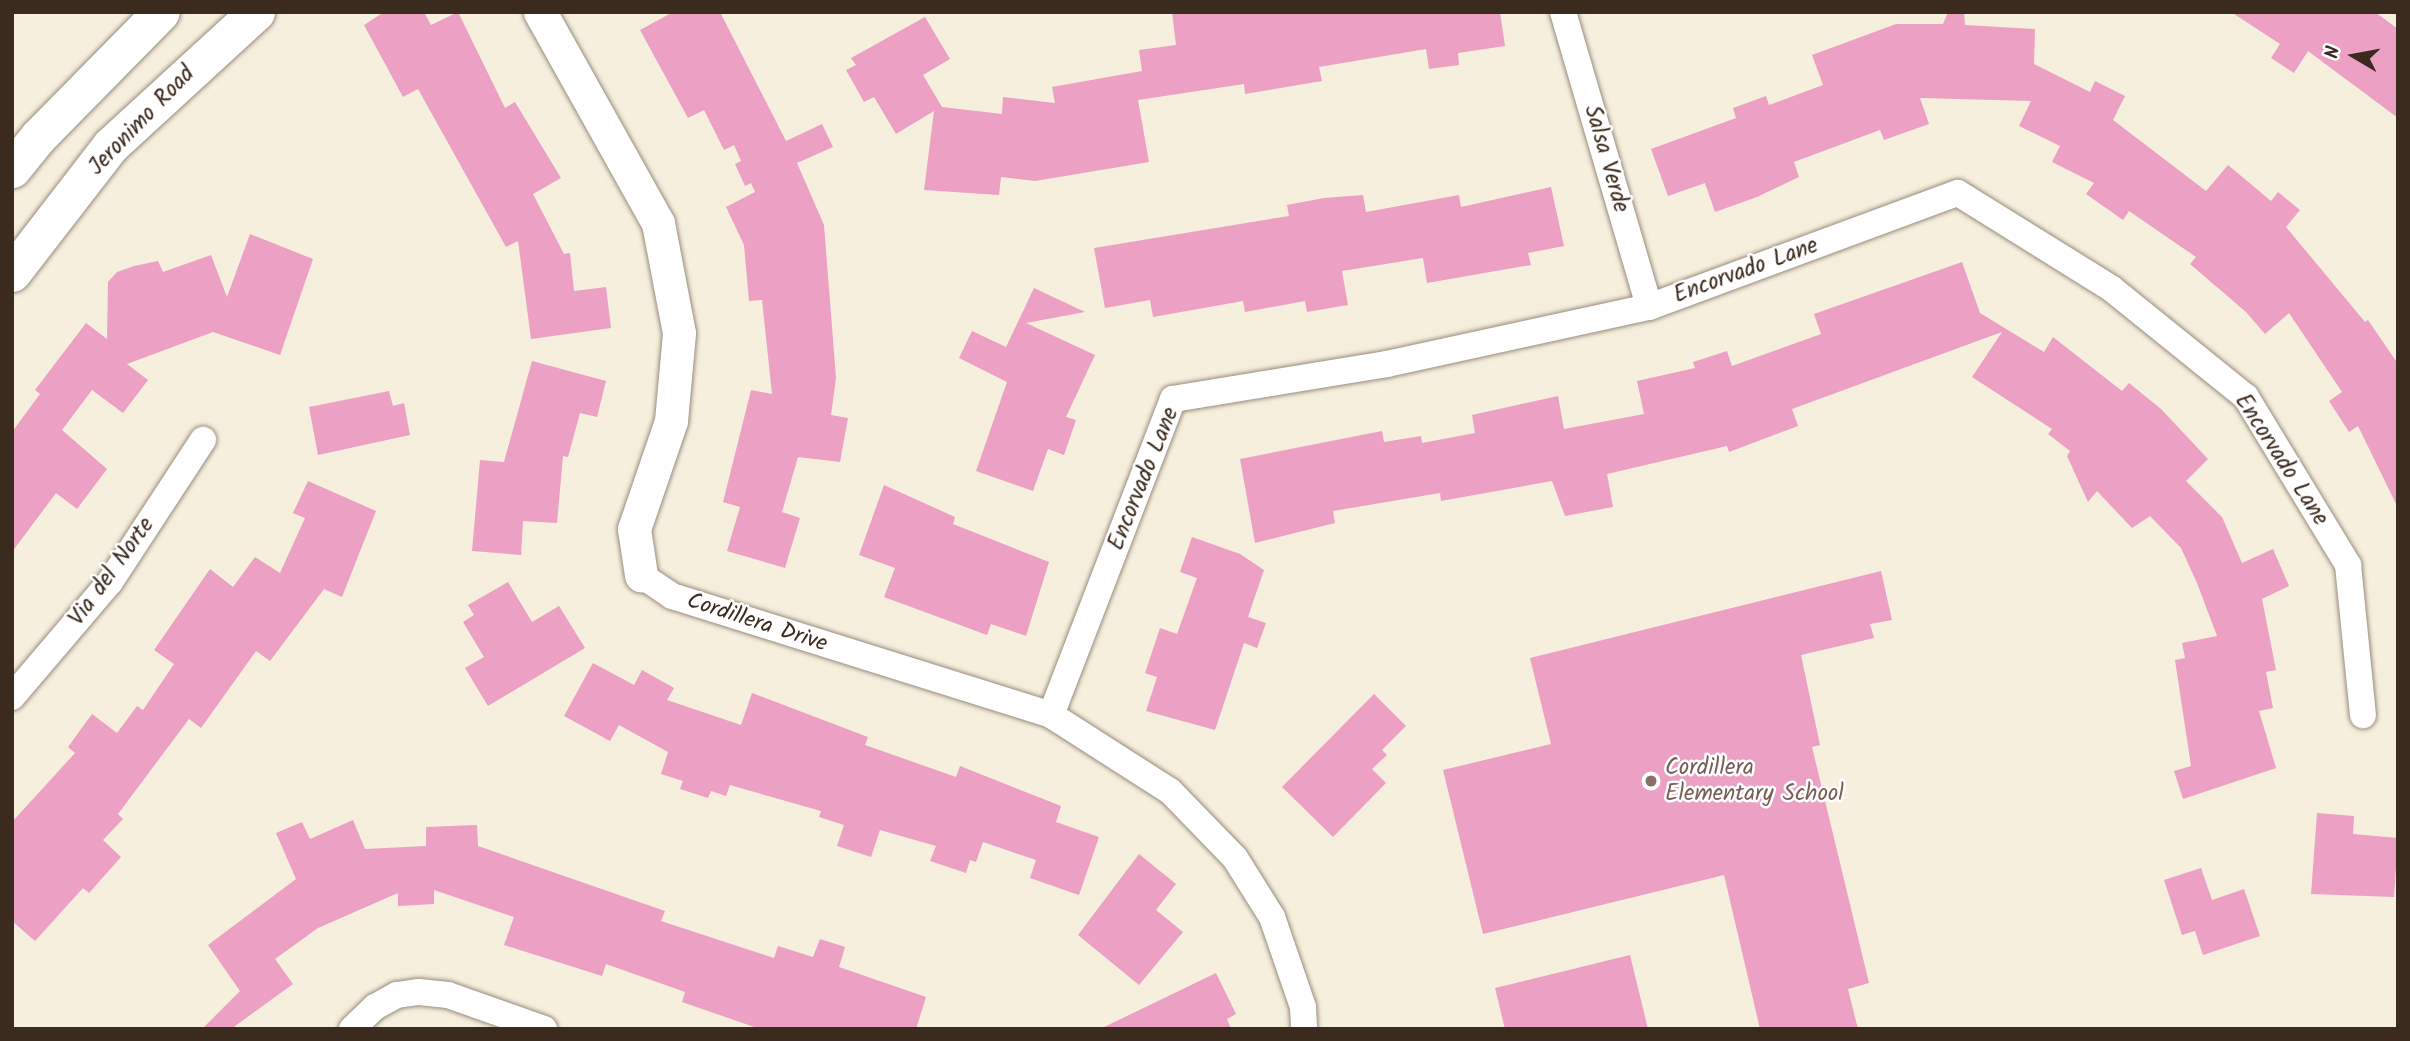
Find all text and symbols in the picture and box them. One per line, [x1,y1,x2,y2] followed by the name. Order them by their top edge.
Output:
[2319,21,2389,91] north arrow
[2318,44,2349,61] text: N
[83,61,201,181] street label: Jeronimo Road
[1578,102,1634,216] street label: Salsa Verde
[1670,232,1822,310] street label: Encorvado Lane
[2228,389,2334,531] street label: Encorvado Lane
[1103,404,1185,554] street label: Encorvado Lane
[63,512,161,632] street label: Via del Norte
[683,587,831,659] street label: Cordillera Drive
[1665,754,1844,808] place label: Cordillera Elementary School
[1643,773,1659,789] marker: Cordillera Elementary School

